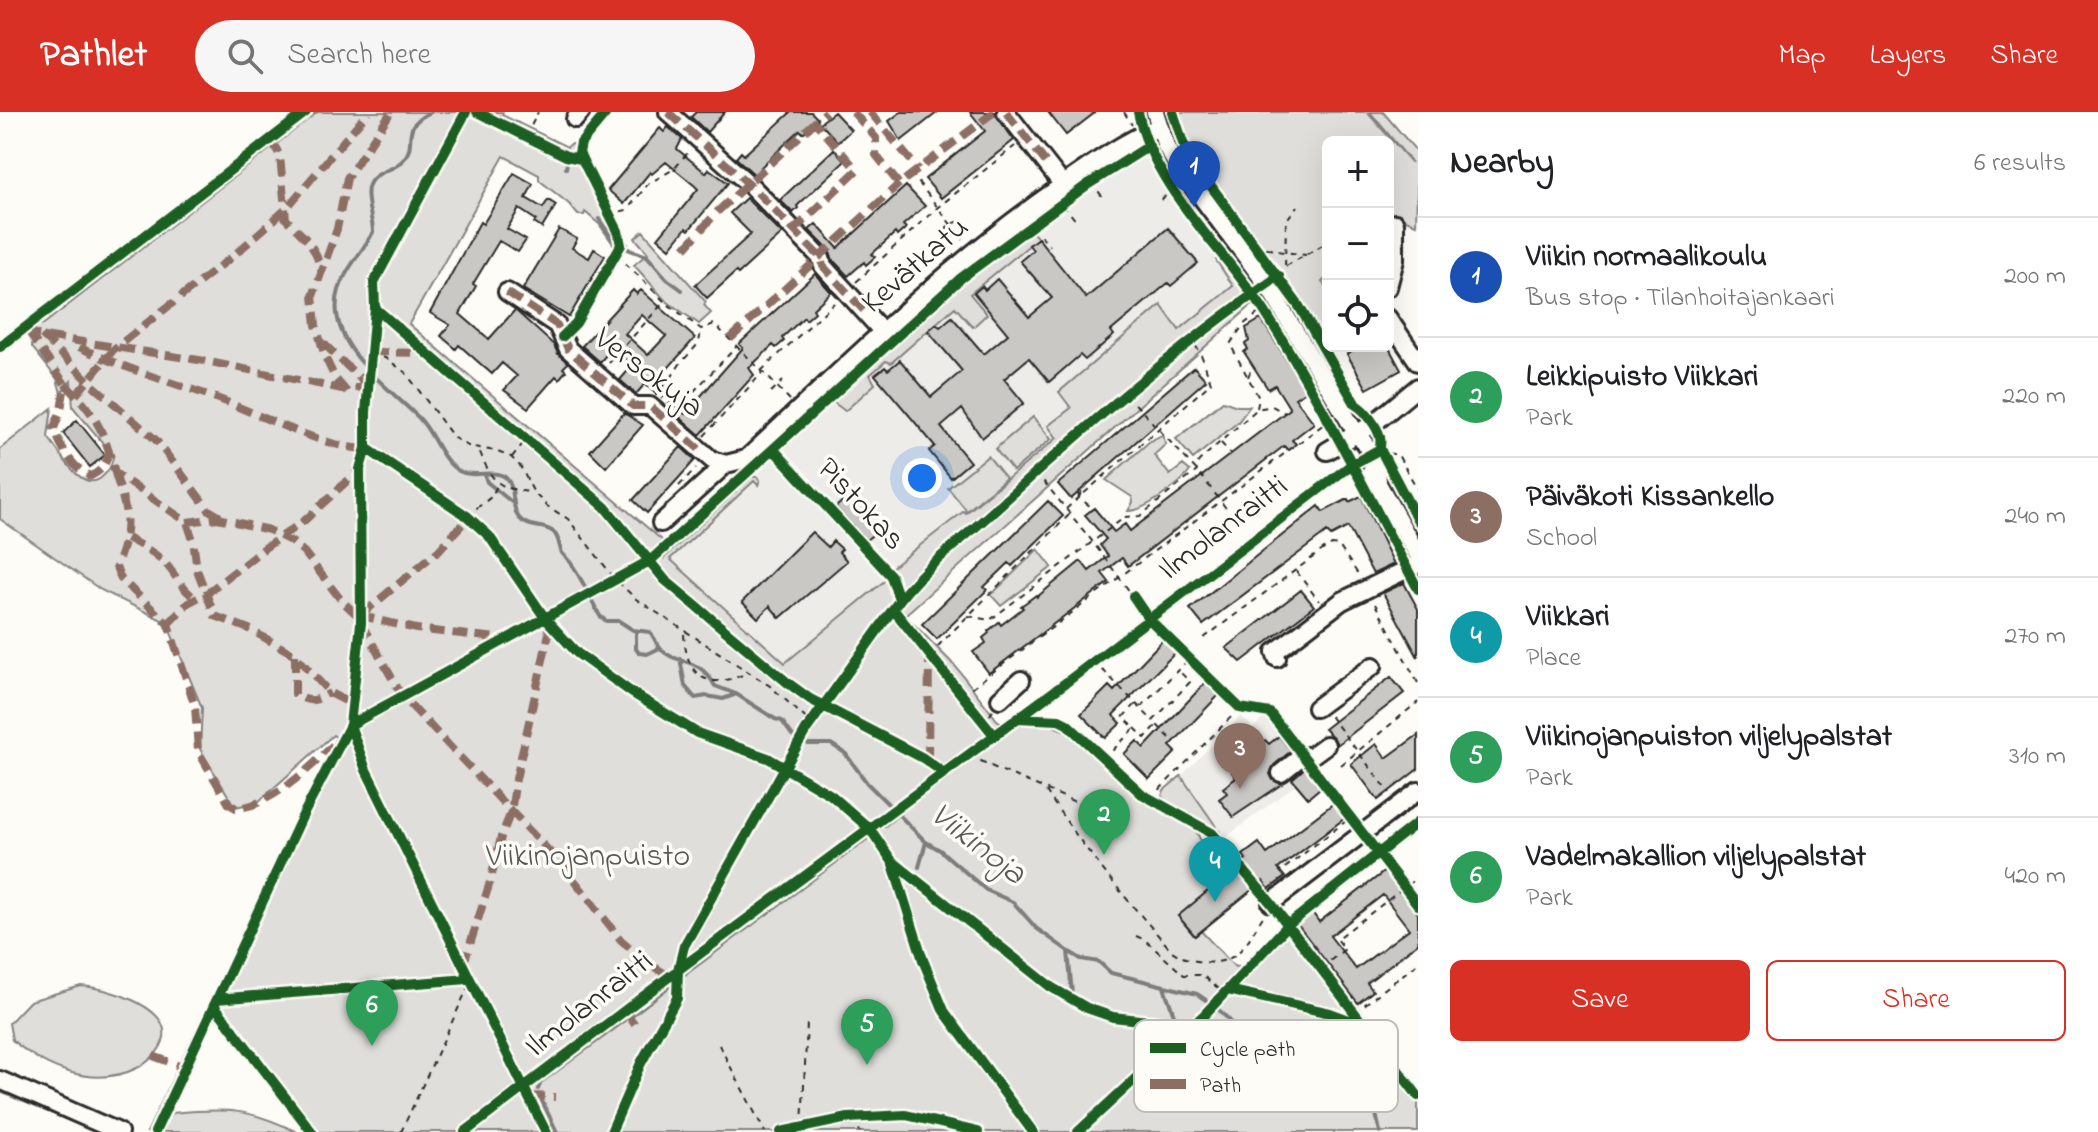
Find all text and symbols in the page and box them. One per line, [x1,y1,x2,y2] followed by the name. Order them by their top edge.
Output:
[195,20,755,92] search box
[40,28,147,84] text: Pathlet
[223,34,267,78] icon: search
[287,34,431,78] text: Search here
[1778,36,1826,77] text: Map
[1870,36,1946,77] text: Layers
[1990,36,2058,77] text: Share
[1322,136,1394,352] map controls
[1322,136,1394,208] button: +
[1450,139,1554,189] text: Nearby
[1168,141,1220,207] pin: 1
[1974,145,2066,183] text: 6 results
[852,206,980,326] street label: Kevätkatu
[1322,208,1394,280] button: −
[1526,236,1767,280] text: Viikin normaalikoulu
[1472,258,1480,296] text: 1
[2004,258,2066,296] text: 200 m
[1322,280,1394,352] button: locate
[1526,280,1835,318] text: Bus stop · Tilanhoitajankaari
[582,316,713,431] street label: Versokuja
[1526,356,1758,400] text: Leikkipuisto Viikkari
[1470,378,1482,416] text: 2
[2002,378,2066,416] text: 220 m
[1526,400,1573,438] text: Park
[804,448,916,562] street label: Pistokas
[902,458,942,498] your location
[1149,464,1299,594] street label: Ilmolanraitti
[1526,476,1774,520] text: Päiväkoti Kissankello
[1471,498,1481,536] text: 3
[2004,498,2066,536] text: 240 m
[1526,520,1597,558] text: School
[1526,596,1610,640] text: Viikkari
[1471,618,1481,656] text: 4
[2004,618,2066,656] text: 270 m
[1526,640,1581,678] text: Place
[1526,716,1892,760] text: Viikinojanpuiston viljelypalstat
[1214,723,1266,789] pin: 3
[1469,738,1483,776] text: 5
[2009,738,2066,776] text: 310 m
[1526,760,1573,798] text: Park
[1078,789,1130,855] pin: 2
[918,791,1036,899] water label: Viikinoja
[485,834,690,881] park label: Viikinojanpuisto
[1189,836,1241,902] pin: 4
[1526,836,1866,880] text: Vadelmakallion viljelypalstat
[1470,858,1482,896] text: 6
[2004,858,2066,896] text: 420 m
[1526,880,1573,918] text: Park
[516,940,664,1070] street label: Ilmolanraitti
[1450,960,1750,1041] button: Save
[1766,960,2066,1041] button: Share
[346,980,398,1046] pin: 6
[841,999,893,1065] pin: 5
[1134,1020,1398,1112] legend
[1200,1035,1295,1068] text: Cycle path
[1200,1071,1241,1103] text: Path

